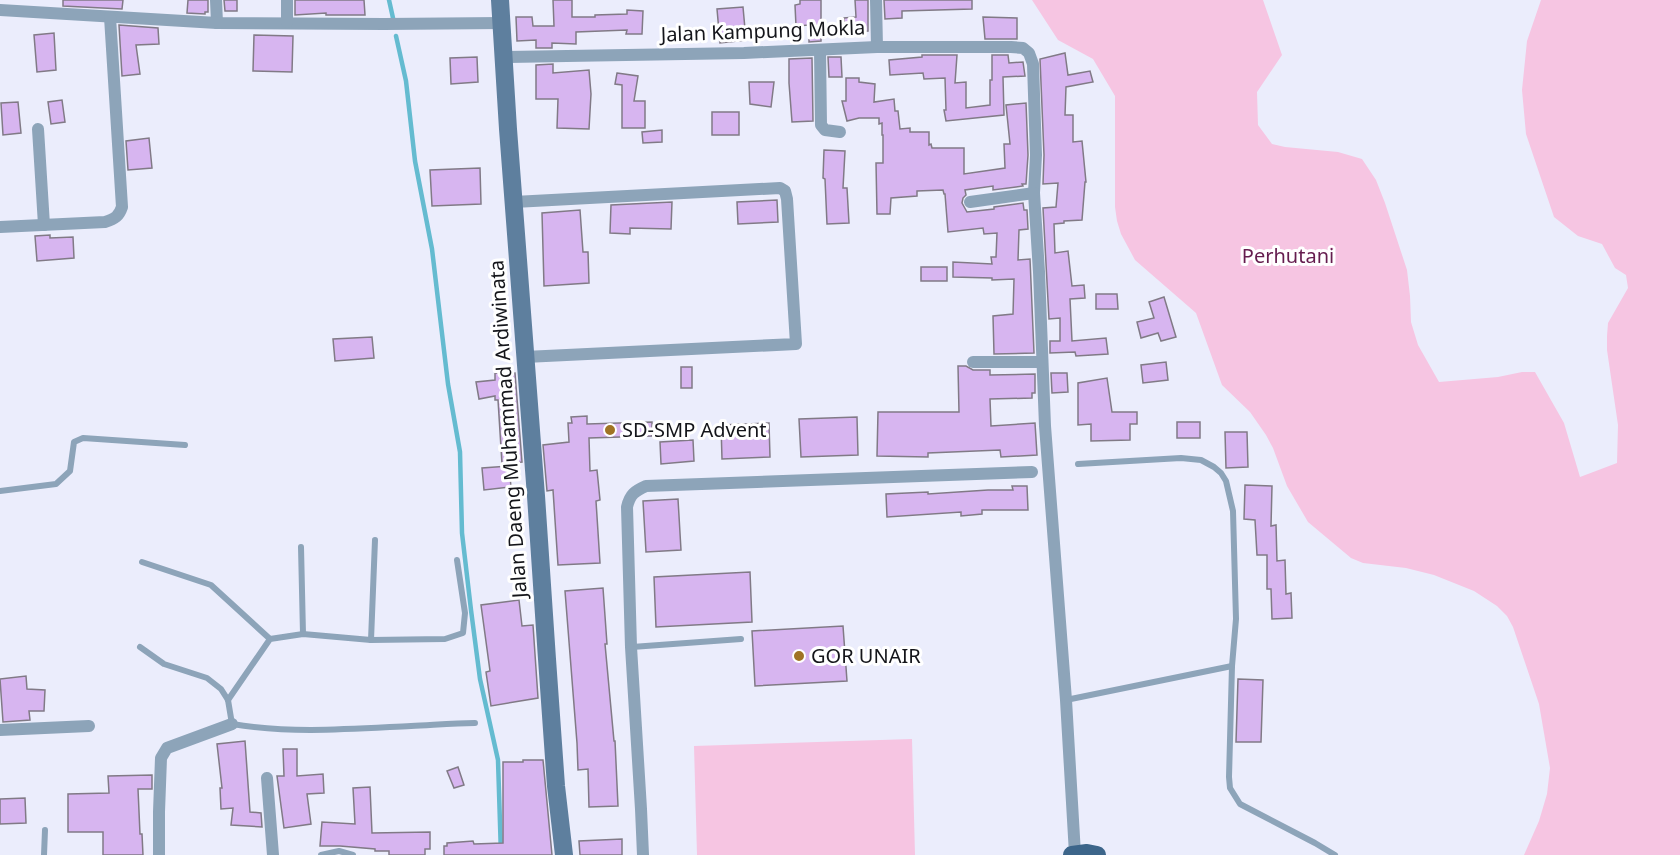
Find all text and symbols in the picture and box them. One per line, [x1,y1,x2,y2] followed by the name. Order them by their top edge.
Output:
[658,13,866,48] street label: Jalan Kampung Mokla
[1242,242,1334,269] park label: Perhutani
[482,259,533,601] street label: Jalan Daeng Muhammad Ardiwinata
[622,416,767,443] place label: SD-SMP Advent
[603,423,617,437] marker: SD-SMP Advent
[811,642,921,669] place label: GOR UNAIR
[792,649,806,663] marker: GOR UNAIR

